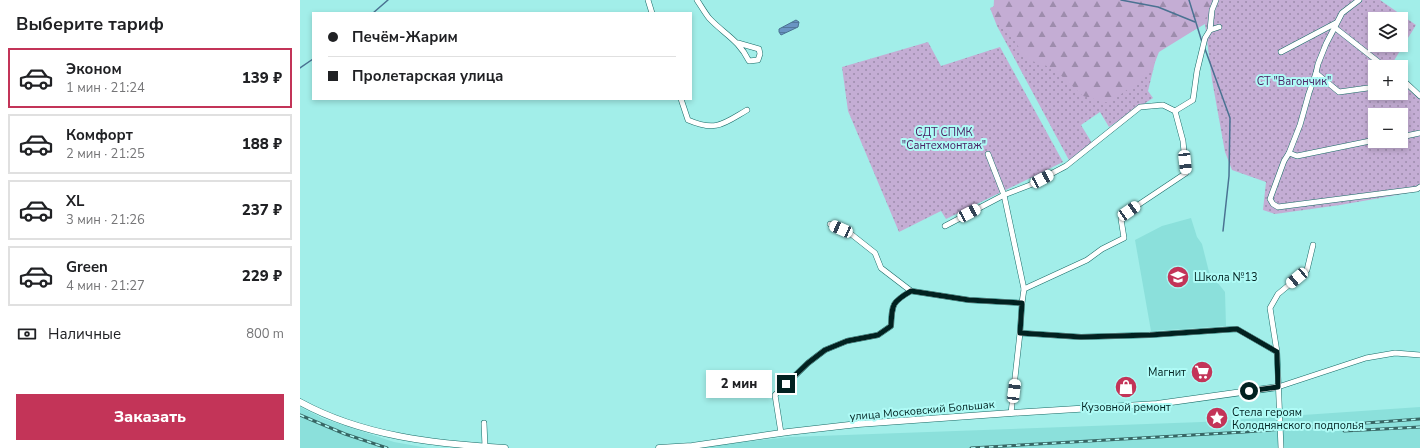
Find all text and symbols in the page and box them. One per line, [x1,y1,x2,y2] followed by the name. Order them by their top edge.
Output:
[16,12,164,36] text: Выберите тариф
[1368,12,1408,148] map controls
[1368,12,1408,52] button: layers
[352,27,458,47] text: Печём-Жарим
[66,59,122,79] text: Эконом
[18,60,54,96] icon: car
[1368,60,1408,100] button: +
[352,66,503,86] text: Пролетарская улица
[242,68,282,88] text: 139 ₽
[1257,74,1331,89] park label: СТ "Вагончик"
[66,79,145,97] text: 1 мин · 21:24
[1368,108,1408,148] button: −
[66,125,133,145] text: Комфорт
[902,125,986,153] park label: СДТ СПМК "Сантехмонтаж"
[18,126,54,162] icon: car
[242,134,282,154] text: 188 ₽
[66,145,145,163] text: 2 мин · 21:25
[1178,149,1192,175] car
[1029,168,1055,190] car
[66,191,85,211] text: XL
[18,192,54,228] icon: car
[1116,199,1142,223] car
[242,200,282,220] text: 237 ₽
[956,202,982,224] car
[66,211,145,229] text: 3 мин · 21:26
[828,219,854,239] car
[66,257,108,277] text: Green
[18,258,54,294] icon: car
[1165,264,1191,290] school or university icon: Школа №13
[242,266,282,286] text: 229 ₽
[1284,266,1310,290] car
[1194,270,1258,285] place label: Школа №13
[66,277,145,295] text: 4 мин · 21:27
[16,323,38,345] icon: cash
[48,324,121,344] text: Наличные
[246,325,284,343] text: 800 m
[1189,359,1215,385] supermarket icon: Магнит
[1148,365,1186,380] place label: Магнит
[706,370,772,398] callout: 2 мин
[1113,374,1139,400] shop icon: Кузовной ремонт
[721,375,757,393] text: 2 мин
[777,375,795,393] route end
[1007,378,1021,404] car
[1240,382,1258,400] route start
[16,394,284,440] button: Заказать
[849,397,995,424] street label: улица Московский Большак
[1081,400,1171,415] place label: Кузовной ремонт
[1204,405,1230,431] place icon: Стела героям Колоднянского подполья
[1232,405,1364,433] place label: Стела героям Колоднянского подполья

